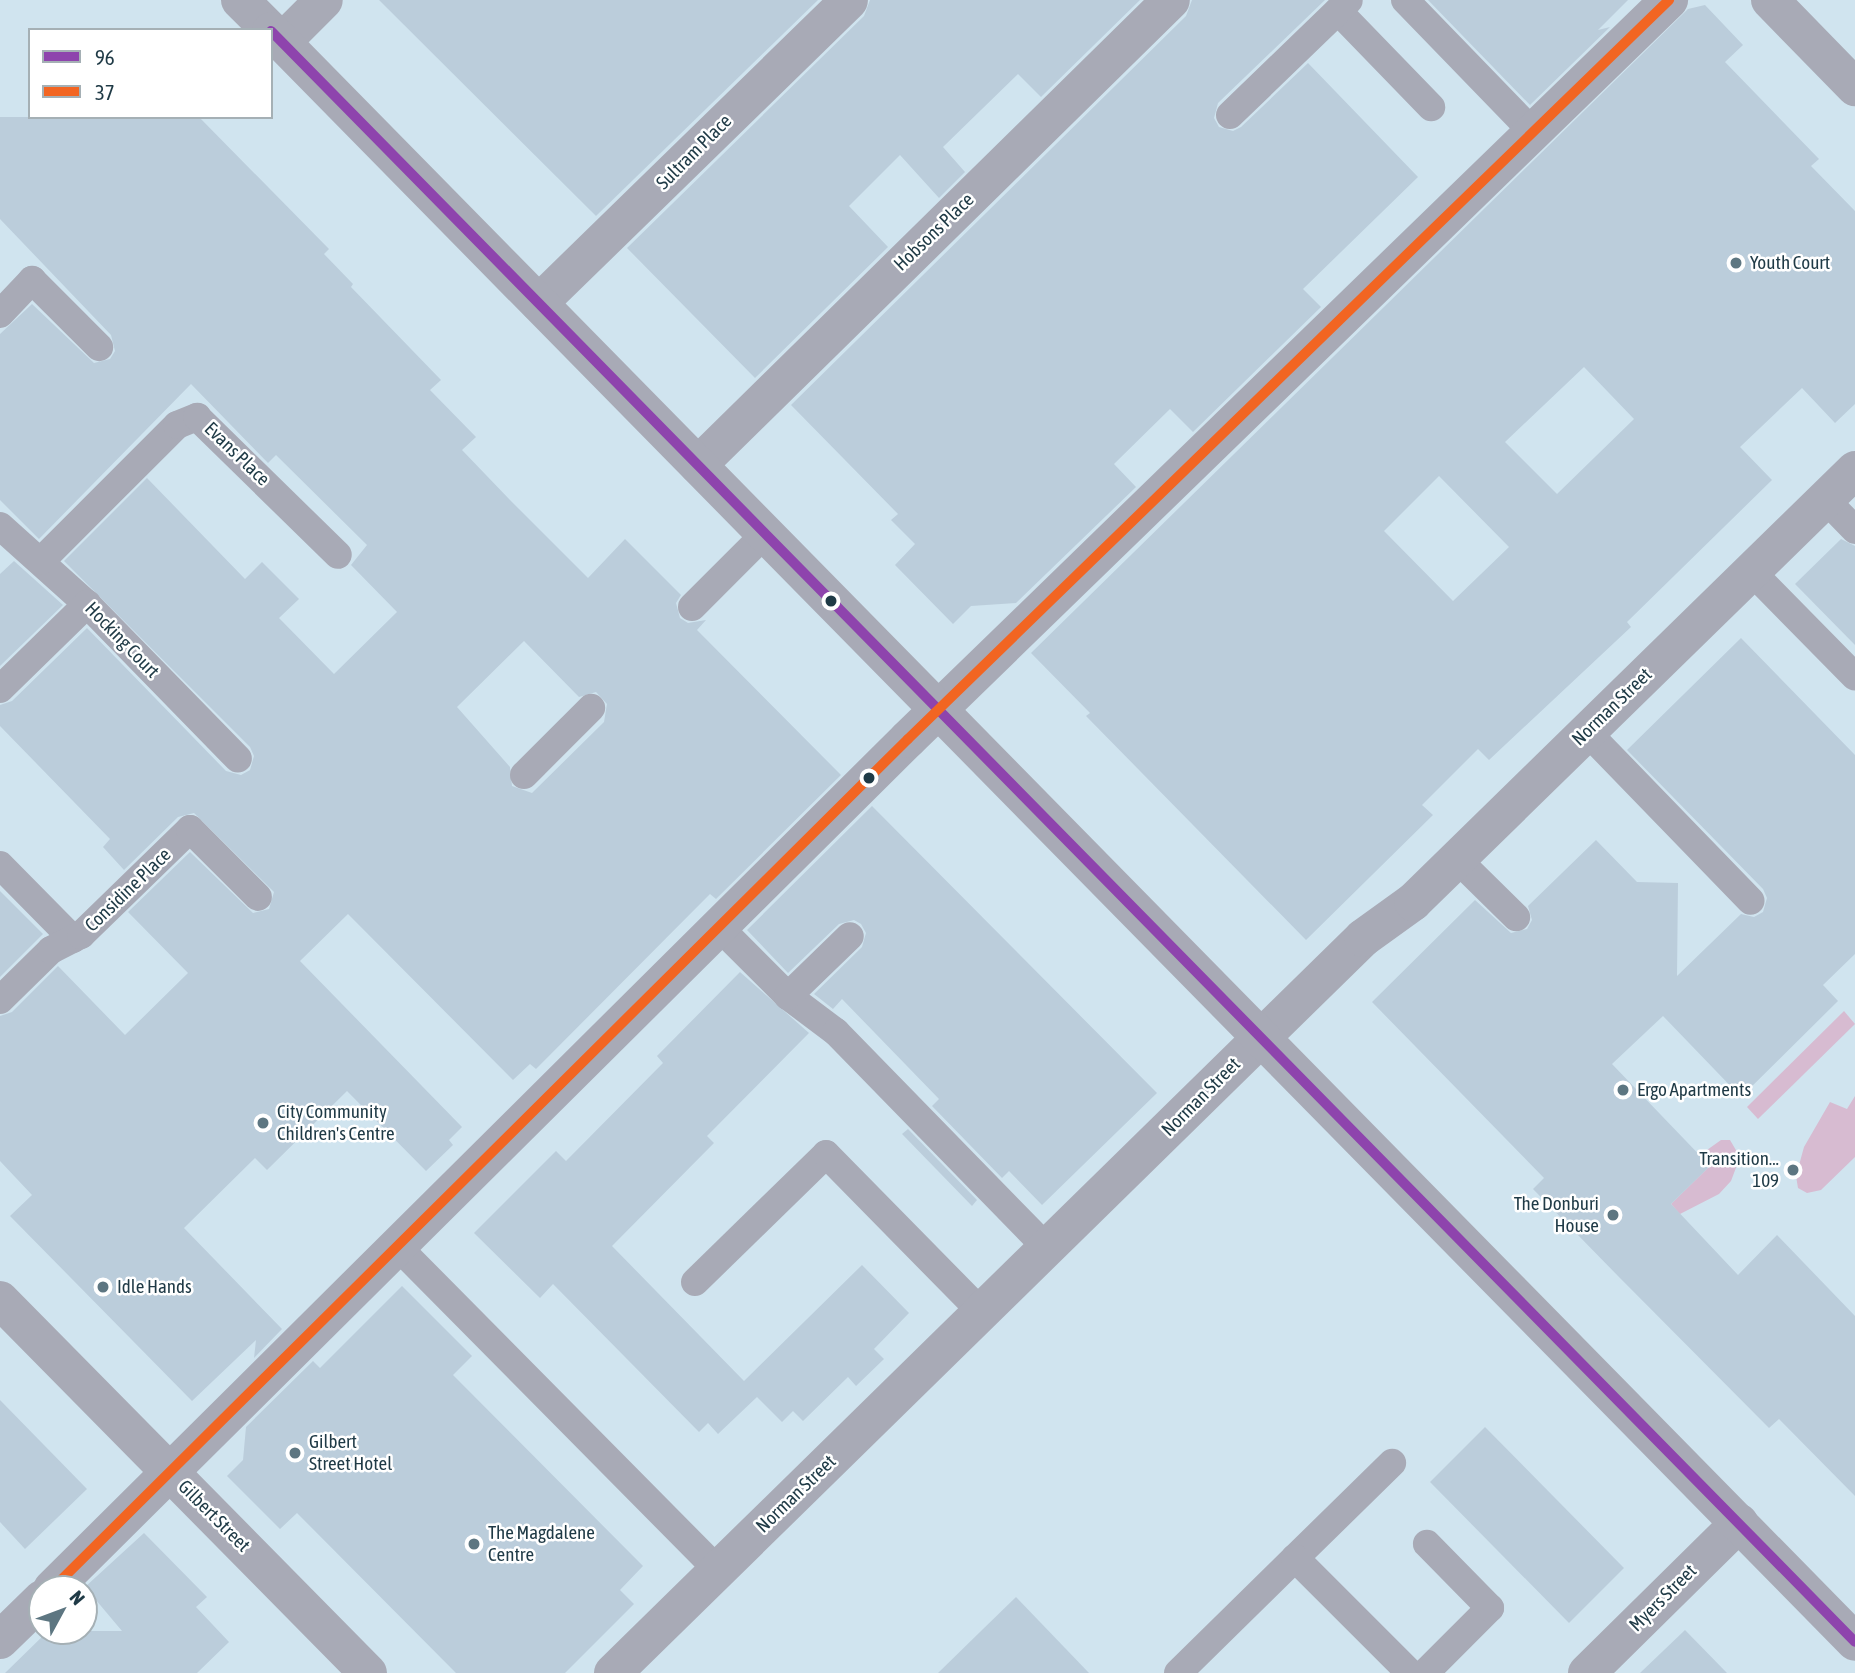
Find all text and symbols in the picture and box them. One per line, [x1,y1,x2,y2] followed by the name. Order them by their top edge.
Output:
[28,28,273,119] legend
[95,45,115,69] text: 96
[95,80,115,104] text: 37
[652,110,736,194] street label: Sultram Place
[889,188,979,276] street label: Hobsons Place
[1750,252,1830,274] place label: Youth Court
[1728,255,1744,271] marker: Youth Court
[200,417,274,491] street label: Evans Place
[824,594,838,608] unlabelled marker
[80,597,164,683] street label: Hocking Court
[1567,663,1657,751] street label: Norman Street
[862,771,876,785] unlabelled marker
[80,843,176,937] street label: Considine Place
[1157,1053,1245,1141] street label: Norman Street
[1637,1079,1751,1101] place label: Ergo Apartments
[1615,1082,1631,1098] marker: Ergo Apartments
[277,1101,395,1145] place label: City Community Children's Centre
[255,1115,271,1131] marker: City Community Children's Centre
[1699,1148,1779,1192] place label: Transition... 109
[1785,1162,1801,1178] marker: Transition... 109
[1514,1193,1599,1237] place label: The Donburi House
[1605,1207,1621,1223] marker: The Donburi House
[117,1276,192,1298] place label: Idle Hands
[95,1279,111,1295] marker: Idle Hands
[309,1431,392,1475] place label: Gilbert Street Hotel
[287,1445,303,1461] marker: Gilbert Street Hotel
[751,1450,841,1538] street label: Norman Street
[173,1475,255,1557] street label: Gilbert Street
[488,1522,595,1566] place label: The Magdalene Centre
[466,1536,482,1552] marker: The Magdalene Centre
[1625,1560,1701,1636] street label: Myers Street
[28,1575,98,1645] north arrow
[65,1586,89,1609] text: N

